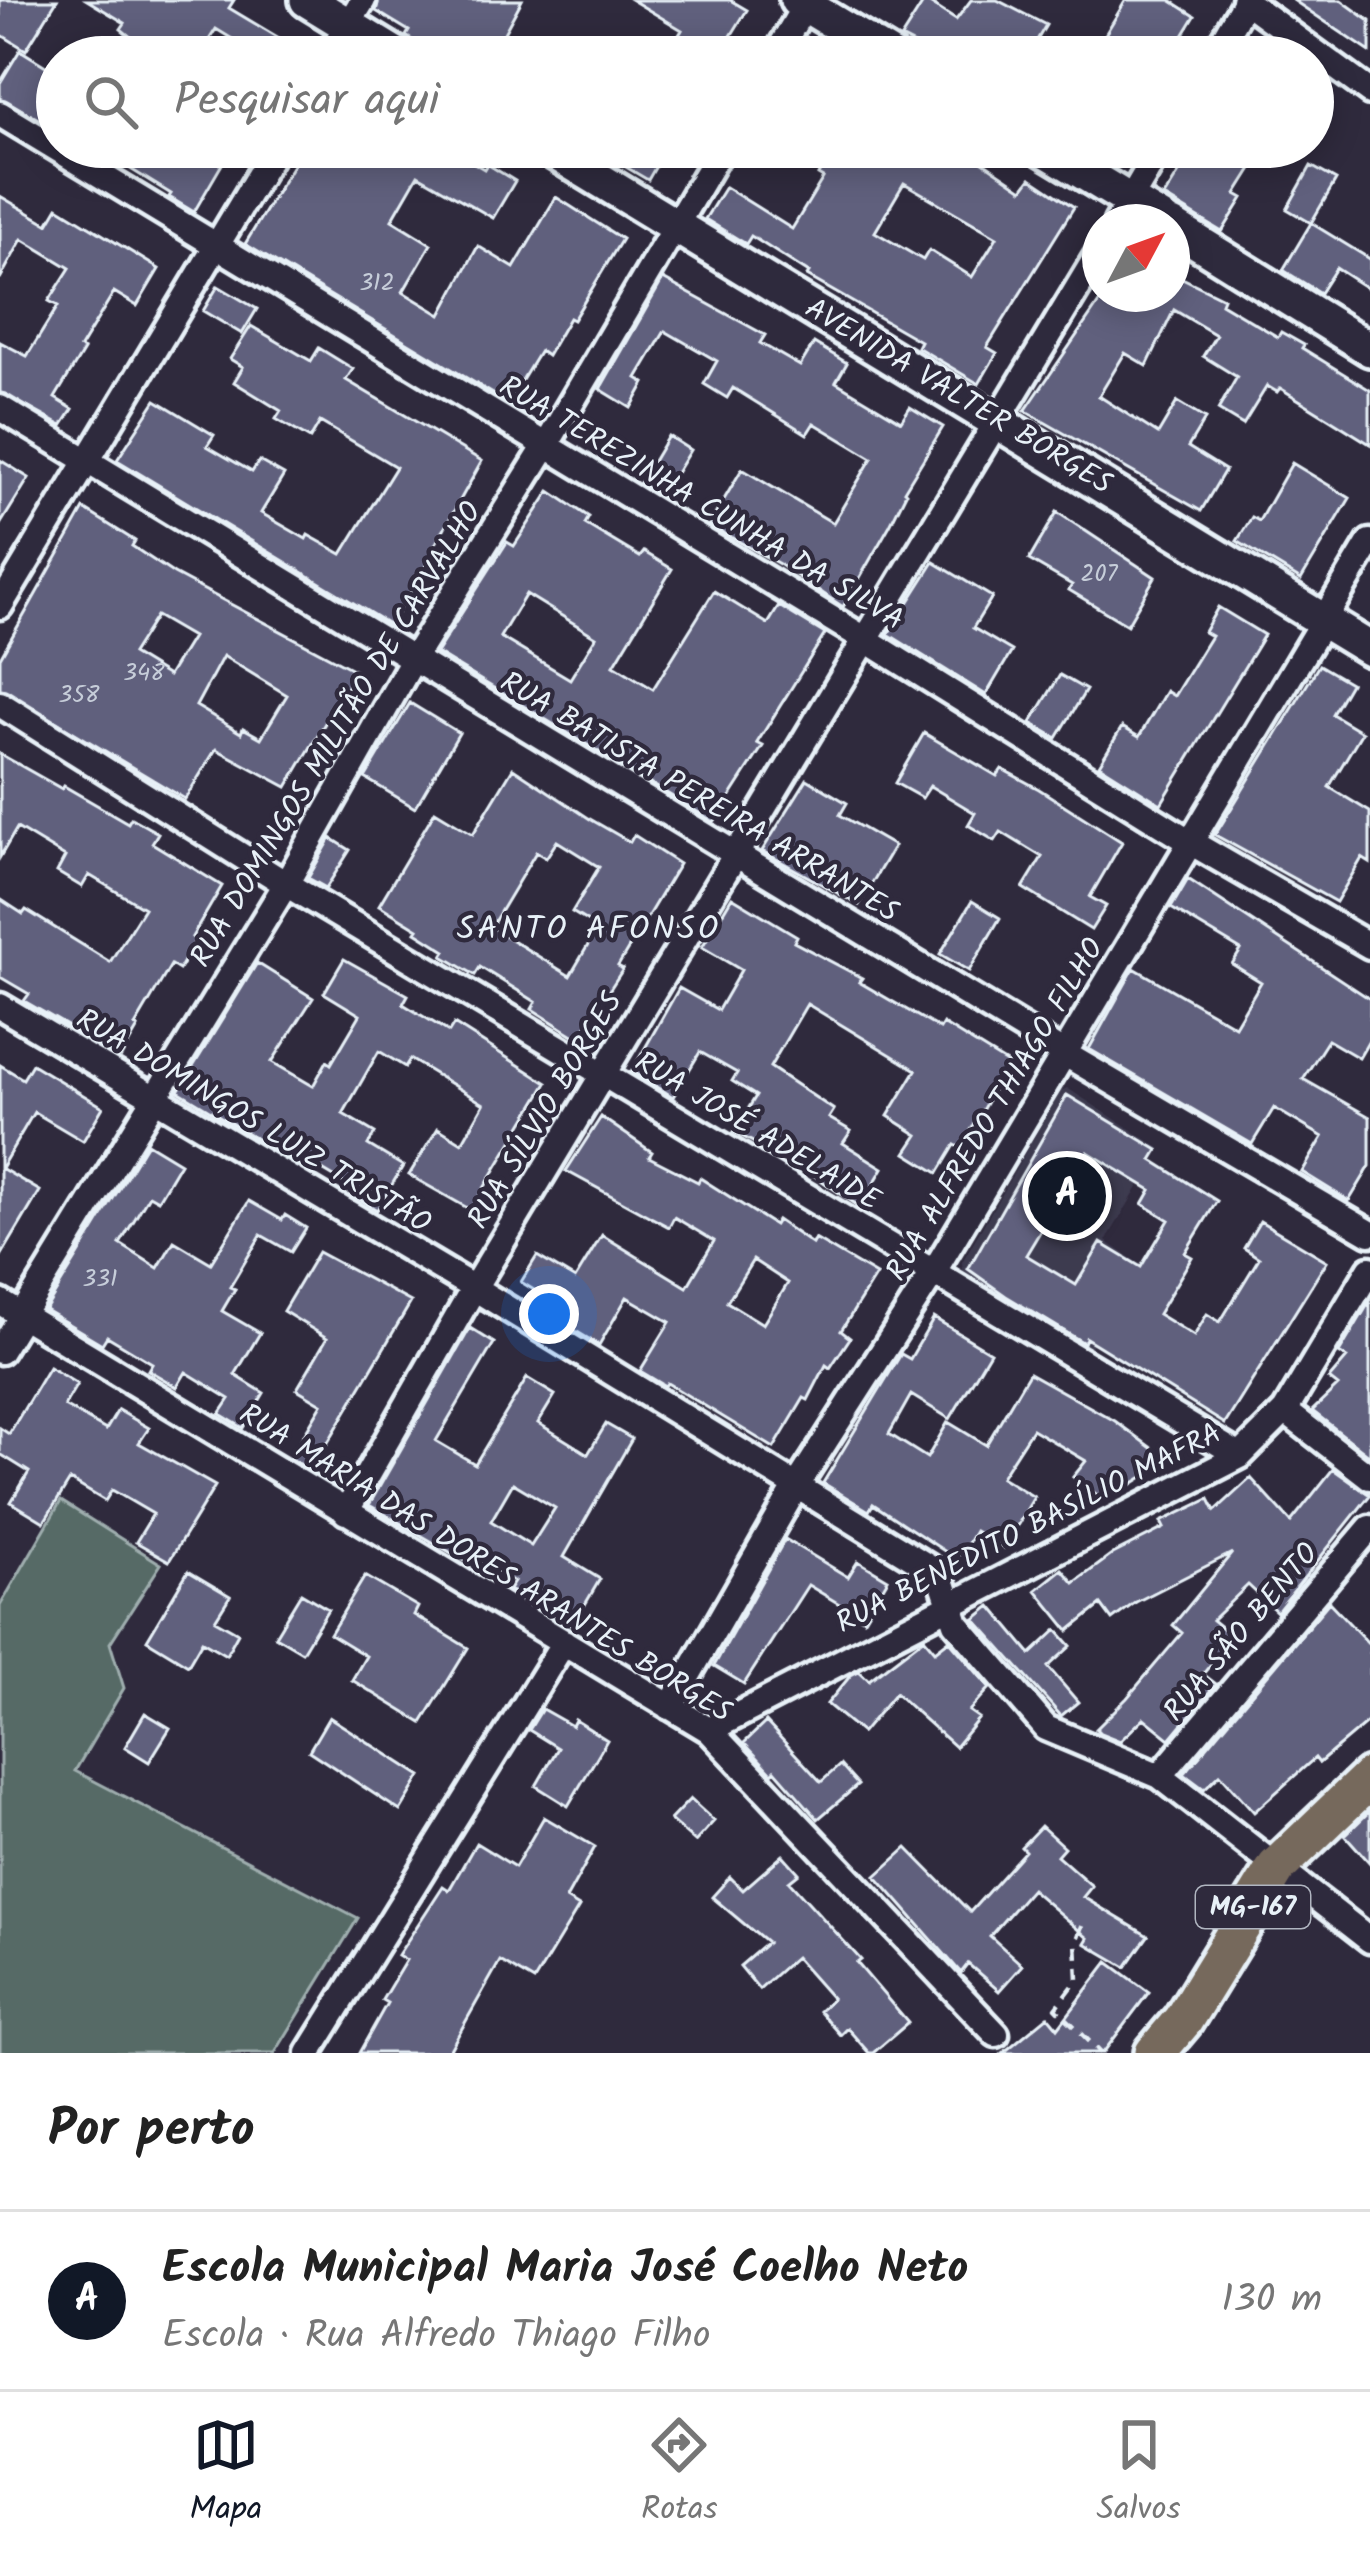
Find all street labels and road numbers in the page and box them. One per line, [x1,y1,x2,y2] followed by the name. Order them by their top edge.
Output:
[795,286,1121,508] street label: AVENIDA VALTER BORGES
[489,364,913,644] street label: RUA TEREZINHA CUNHA DA SILVA
[178,493,496,977] street label: RUA DOMINGOS MILITÃO DE CARVALHO
[490,659,908,937] street label: RUA BATISTA PEREIRA ARRANTES
[879,932,1113,1288] street label: RUA ALFREDO THIAGO FILHO
[456,983,636,1239] street label: RUA SÍLVIO BORGES
[66,997,440,1247] street label: RUA DOMINGOS LUIZ TRISTÃO
[625,1039,890,1225] street label: RUA JOSÉ ADELAIDE
[229,1392,741,1736] street label: RUA MARIA DAS DORES ARANTES BORGES
[828,1411,1230,1647] street label: RUA BENEDITO BASÍLIO MAFRA
[1152,1533,1332,1733] street label: RUA SÃO BENTO
[1196,1886,1310,1928] road number: MG-167

